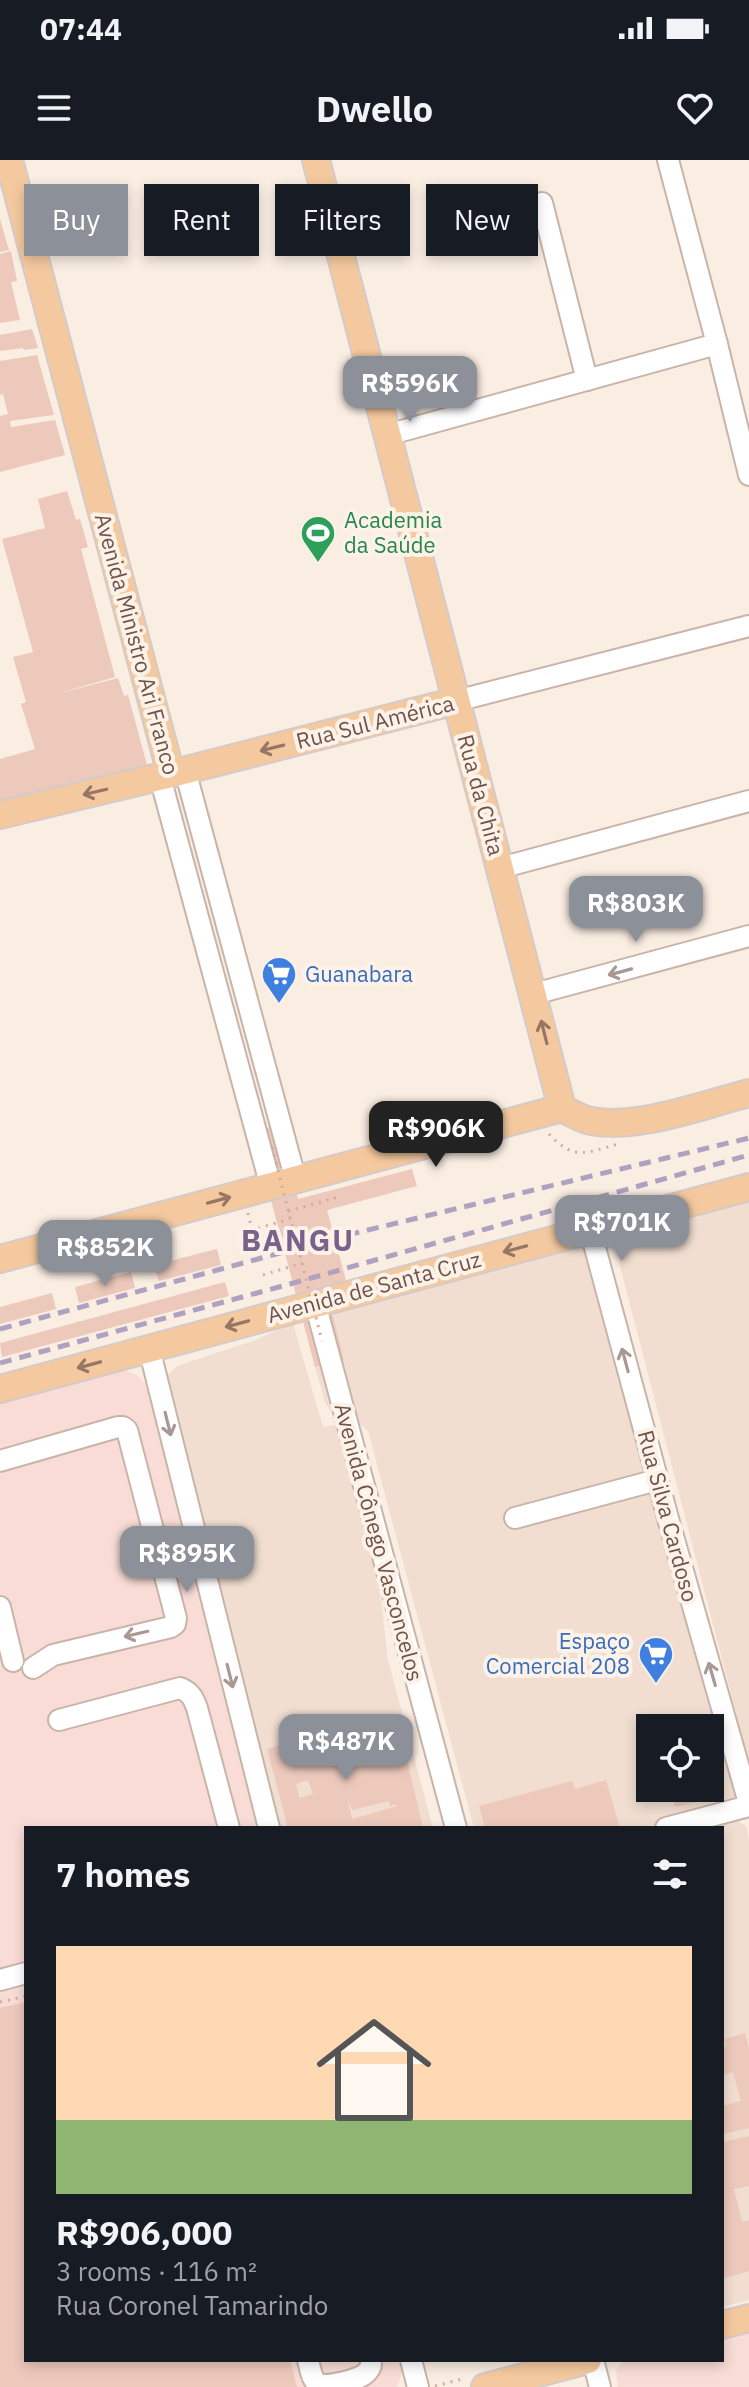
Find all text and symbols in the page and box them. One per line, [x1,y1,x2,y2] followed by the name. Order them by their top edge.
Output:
[40,9,122,48] text: 07:44
[316,85,433,132] text: Dwello
[32,86,76,130] icon: menu
[673,86,717,130] icon: heart
[24,184,128,256] chip: Buy
[144,184,259,256] chip: Rent
[275,184,410,256] chip: Filters
[426,184,538,256] chip: New
[345,356,475,424] pin: R$596K
[361,365,459,399] text: R$596K
[344,505,442,559] place label: Academia da Saúde
[89,510,186,778] street label: Avenida Ministro Ari Franco
[299,514,337,564] sports icon: Academia da Saúde
[293,688,457,755] street label: Rua Sul América
[451,731,512,859] street label: Rua da Chita
[260,742,285,757] one-way arrow
[83,785,109,800] one-way arrow
[571,876,701,944] pin: R$803K
[587,885,685,919] text: R$803K
[260,955,298,1005] supermarket icon: Guanabara
[305,959,413,988] place label: Guanabara
[607,965,633,980] one-way arrow
[535,1020,550,1046] one-way arrow
[371,1101,501,1169] pin: R$906K
[387,1110,485,1144] text: R$906K
[206,1192,232,1207] one-way arrow
[557,1195,687,1263] pin: R$701K
[573,1204,671,1238] text: R$701K
[40,1220,170,1288] pin: R$852K
[241,1220,355,1259] district label: BANGU
[56,1229,154,1263] text: R$852K
[503,1242,529,1257] one-way arrow
[264,1244,484,1329] street label: Avenida de Santa Cruz
[225,1318,251,1333] one-way arrow
[617,1348,632,1374] one-way arrow
[77,1358,103,1373] one-way arrow
[328,1400,431,1684] street label: Avenida Cônego Vasconcelos
[161,1411,176,1436] one-way arrow
[632,1427,705,1605] street label: Rua Silva Cardoso
[122,1526,252,1594] pin: R$895K
[138,1535,236,1569] text: R$895K
[486,1626,630,1680] place label: Espaço Comercial 208
[124,1627,149,1642] one-way arrow
[637,1635,675,1685] supermarket icon: Espaço Comercial 208
[704,1662,719,1688] one-way arrow
[223,1663,238,1689] one-way arrow
[281,1714,411,1782] pin: R$487K
[636,1714,724,1802] map controls
[636,1714,724,1802] button: locate
[297,1723,395,1757] text: R$487K
[56,1852,191,1896] text: 7 homes
[648,1852,692,1896] icon: filters
[302,1998,446,2142] icon: home
[56,2210,232,2254] text: R$906,000
[56,2254,257,2288] text: 3 rooms · 116 m²
[56,2288,328,2322] text: Rua Coronel Tamarindo

